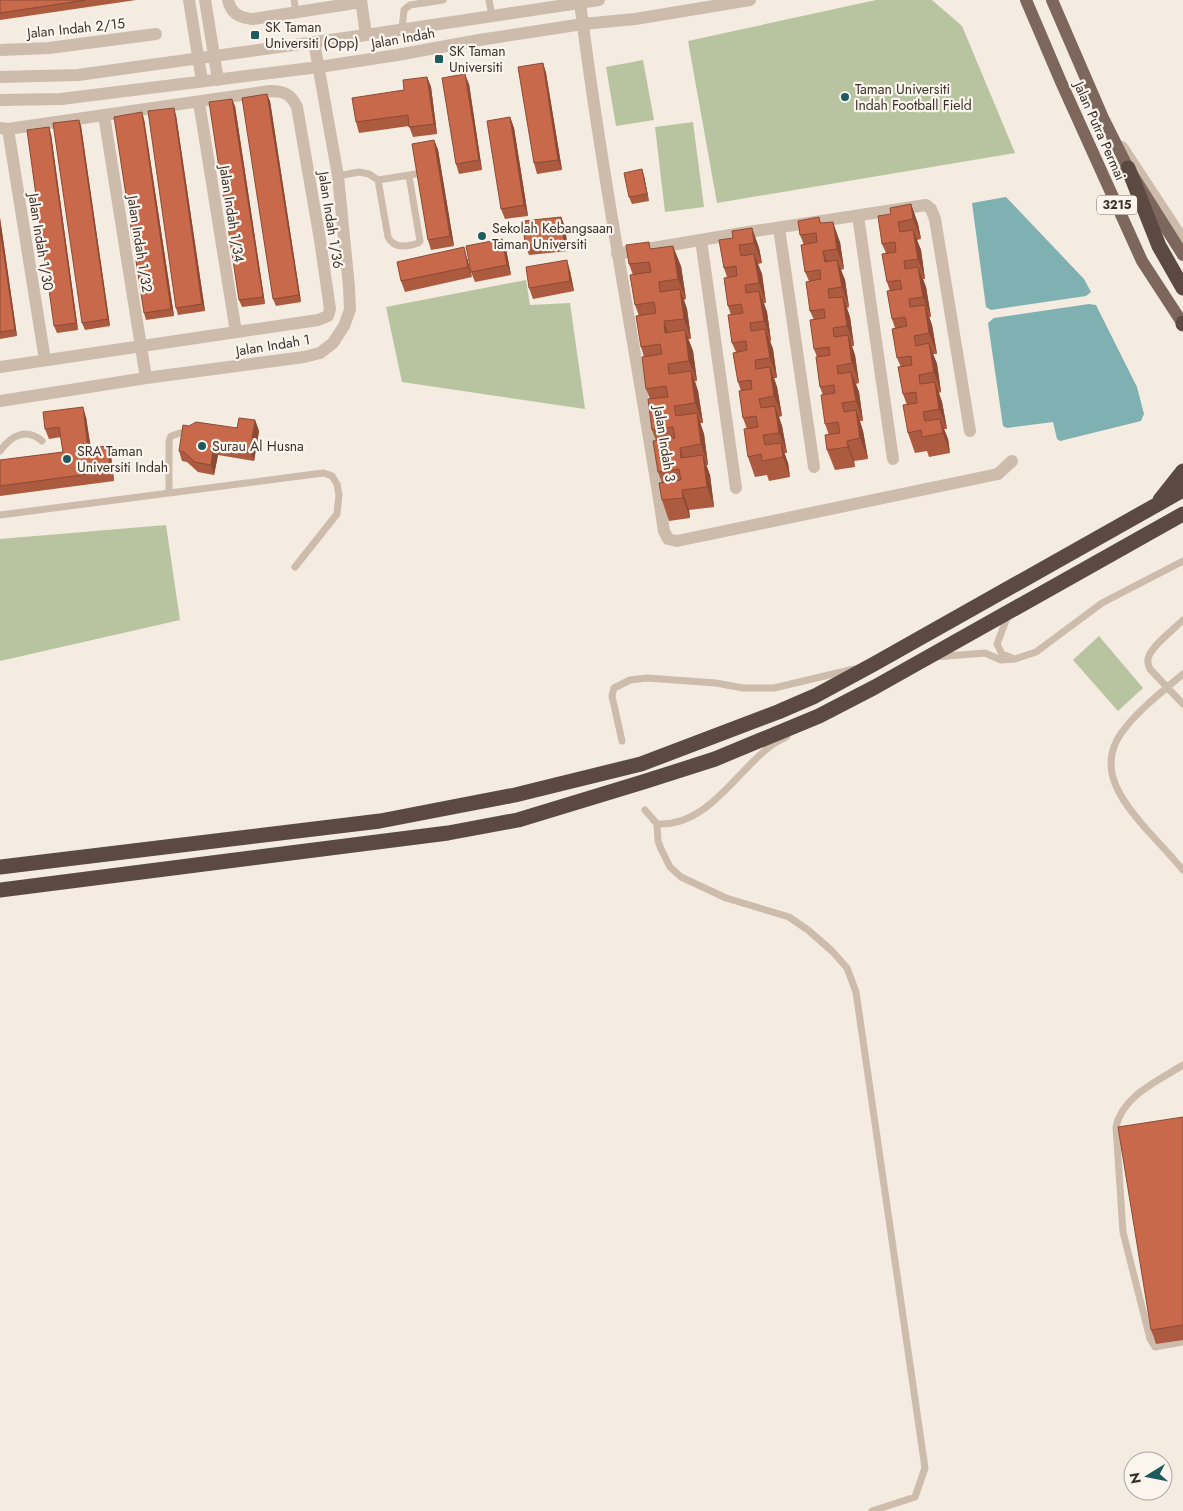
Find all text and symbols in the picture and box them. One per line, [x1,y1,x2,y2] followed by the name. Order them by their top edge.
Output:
[24,13,126,43] street label: Jalan Indah 2/15
[265,17,359,53] place label: SK Taman Universiti (Opp)
[368,23,436,54] street label: Jalan Indah
[249,29,261,41] marker: SK Taman Universiti (Opp)
[449,41,506,77] place label: SK Taman Universiti
[433,53,445,65] marker: SK Taman Universiti
[1068,77,1131,183] street label: Jalan Putra Permai
[855,79,972,115] place label: Taman Universiti Indah Football Field
[839,91,851,103] marker: Taman Universiti Indah Football Field
[214,162,250,264] street label: Jalan Indah 1/34
[313,168,349,270] street label: Jalan Indah 1/36
[23,190,59,292] street label: Jalan Indah 1/30
[122,192,158,294] street label: Jalan Indah 1/32
[1097,196,1137,214] road number: 3215
[492,218,613,254] place label: Sekolah Kebangsaan Taman Universiti
[476,230,488,242] marker: Sekolah Kebangsaan Taman Universiti
[232,329,312,361] street label: Jalan Indah 1
[649,403,681,484] street label: Jalan Indah 3
[212,436,304,456] place label: Surau Al Husna
[196,440,208,452] marker: Surau Al Husna
[77,441,168,477] place label: SRA Taman Universiti Indah
[61,453,73,465] marker: SRA Taman Universiti Indah
[1123,1451,1173,1501] north arrow
[1124,1471,1146,1485] text: N

